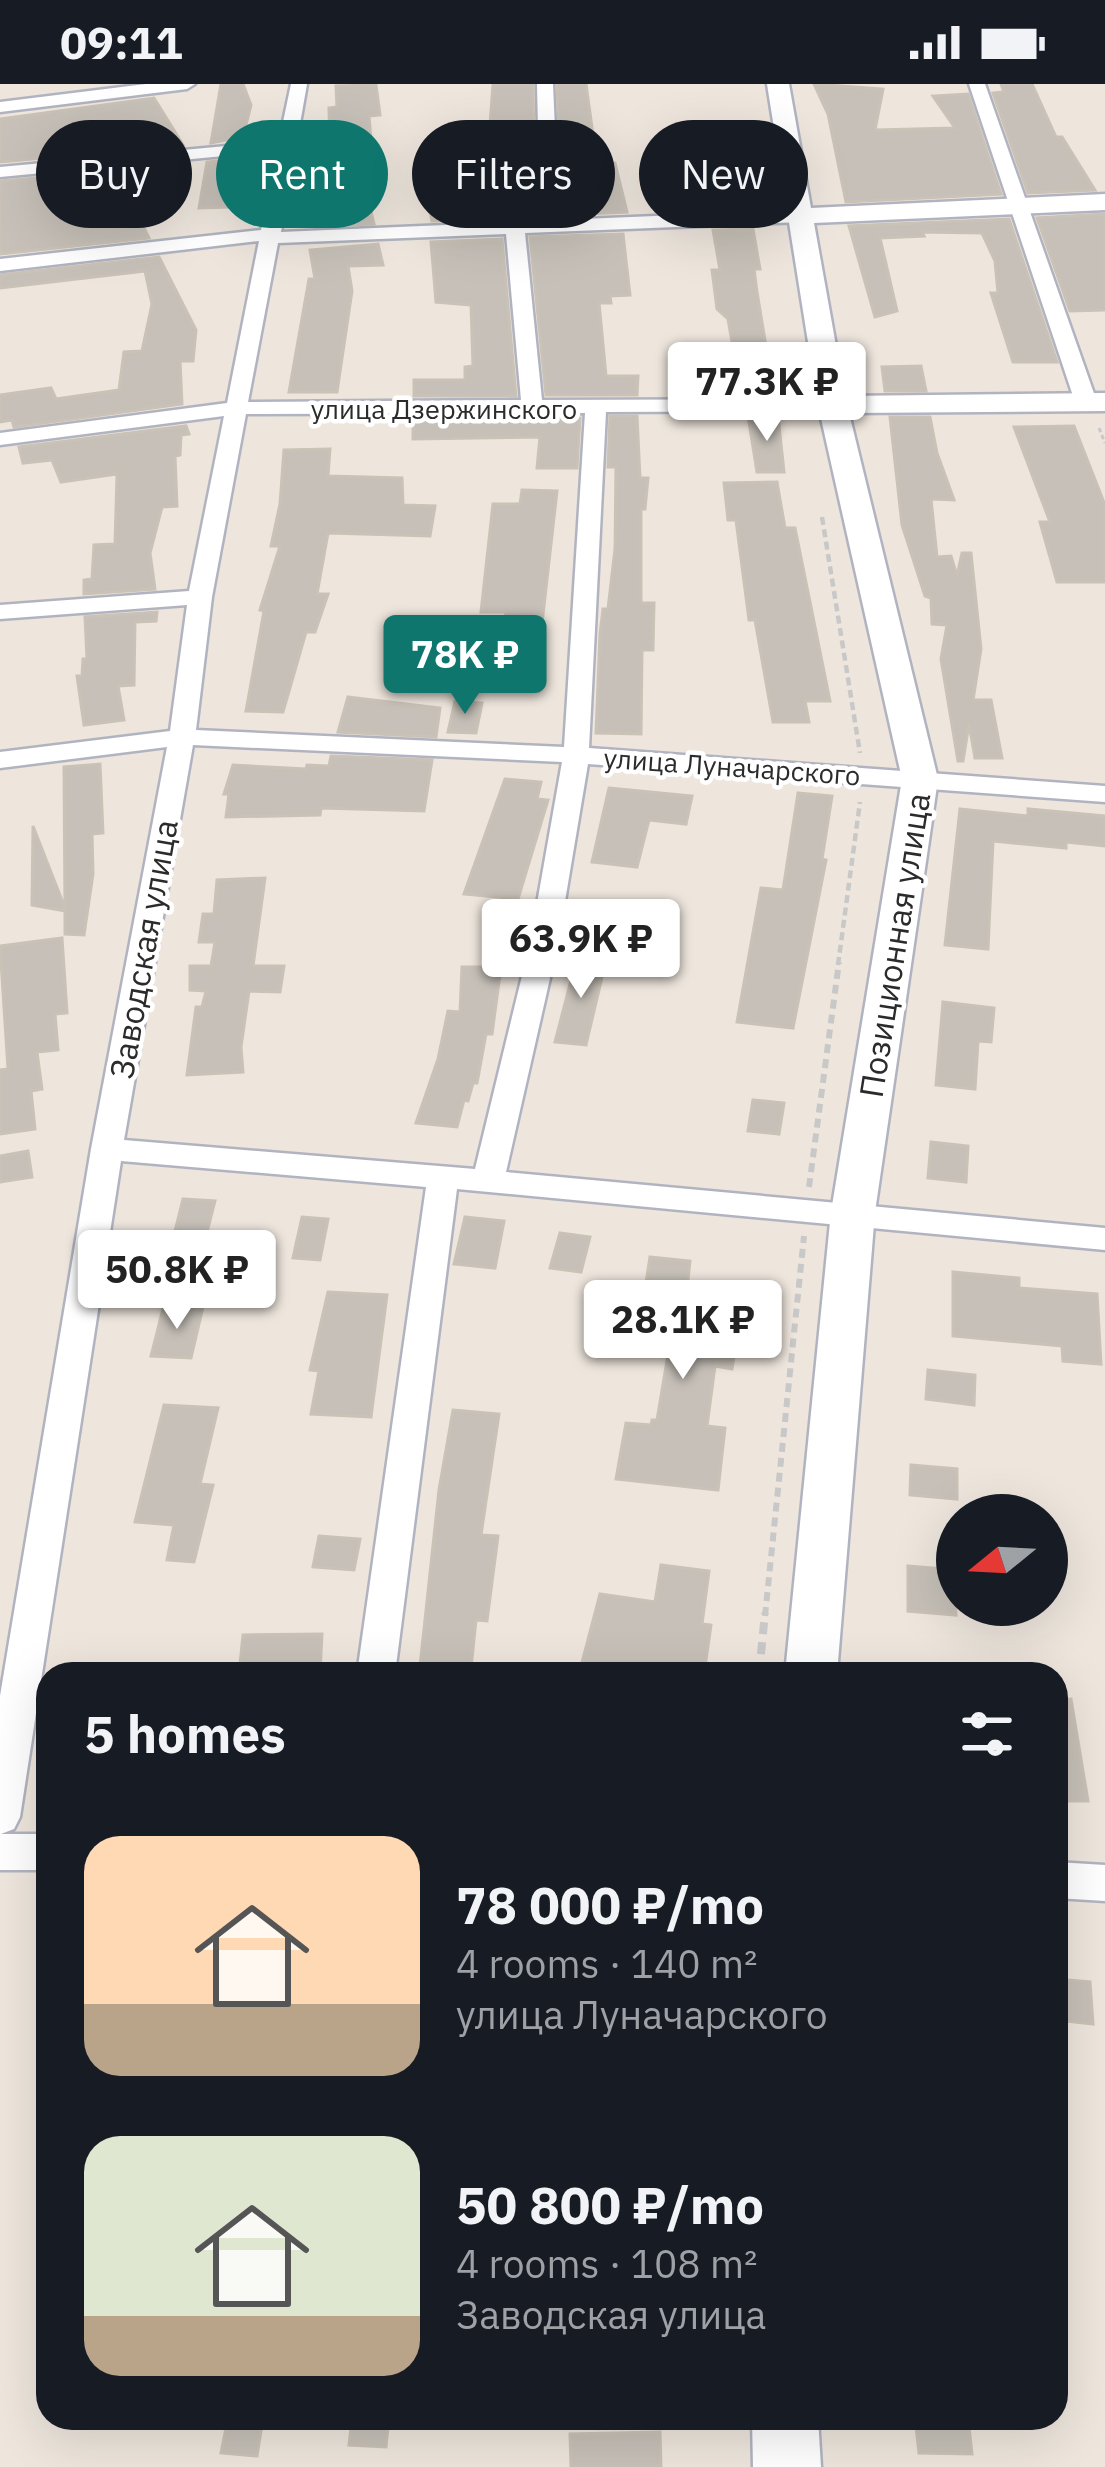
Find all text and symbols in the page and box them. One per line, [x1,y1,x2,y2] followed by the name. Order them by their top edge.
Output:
[60,13,183,71] text: 09:11
[36,120,192,228] chip: Buy
[216,120,388,228] chip: Rent
[412,120,615,228] chip: Filters
[639,120,808,228] chip: New
[656,342,878,444] pin: 77.3K ₽
[695,355,839,406] text: 77.3K ₽
[311,391,577,426] street label: улица Дзержинского
[381,615,549,717] pin: 78K ₽
[411,628,519,679] text: 78K ₽
[602,740,862,792] street label: улица Луначарского
[849,790,939,1100] street label: Позиционная улица
[99,816,187,1082] street label: Заводская улица
[470,899,692,1001] pin: 63.9K ₽
[509,912,653,963] text: 63.9K ₽
[66,1230,288,1332] pin: 50.8K ₽
[105,1243,249,1294] text: 50.8K ₽
[572,1280,794,1382] pin: 28.1K ₽
[611,1293,755,1344] text: 28.1K ₽
[936,1494,1068,1626] north arrow
[936,1494,1068,1626] map controls
[84,1701,286,1767] text: 5 homes
[954,1701,1020,1767] icon: filters
[456,1872,764,1938] text: 78 000 ₽/mo
[180,1884,324,2028] icon: home
[456,1938,758,1989] text: 4 rooms · 140 m²
[456,1989,827,2040] text: улица Луначарского
[456,2172,764,2238] text: 50 800 ₽/mo
[180,2184,324,2328] icon: home
[456,2238,758,2289] text: 4 rooms · 108 m²
[456,2289,766,2340] text: Заводская улица

